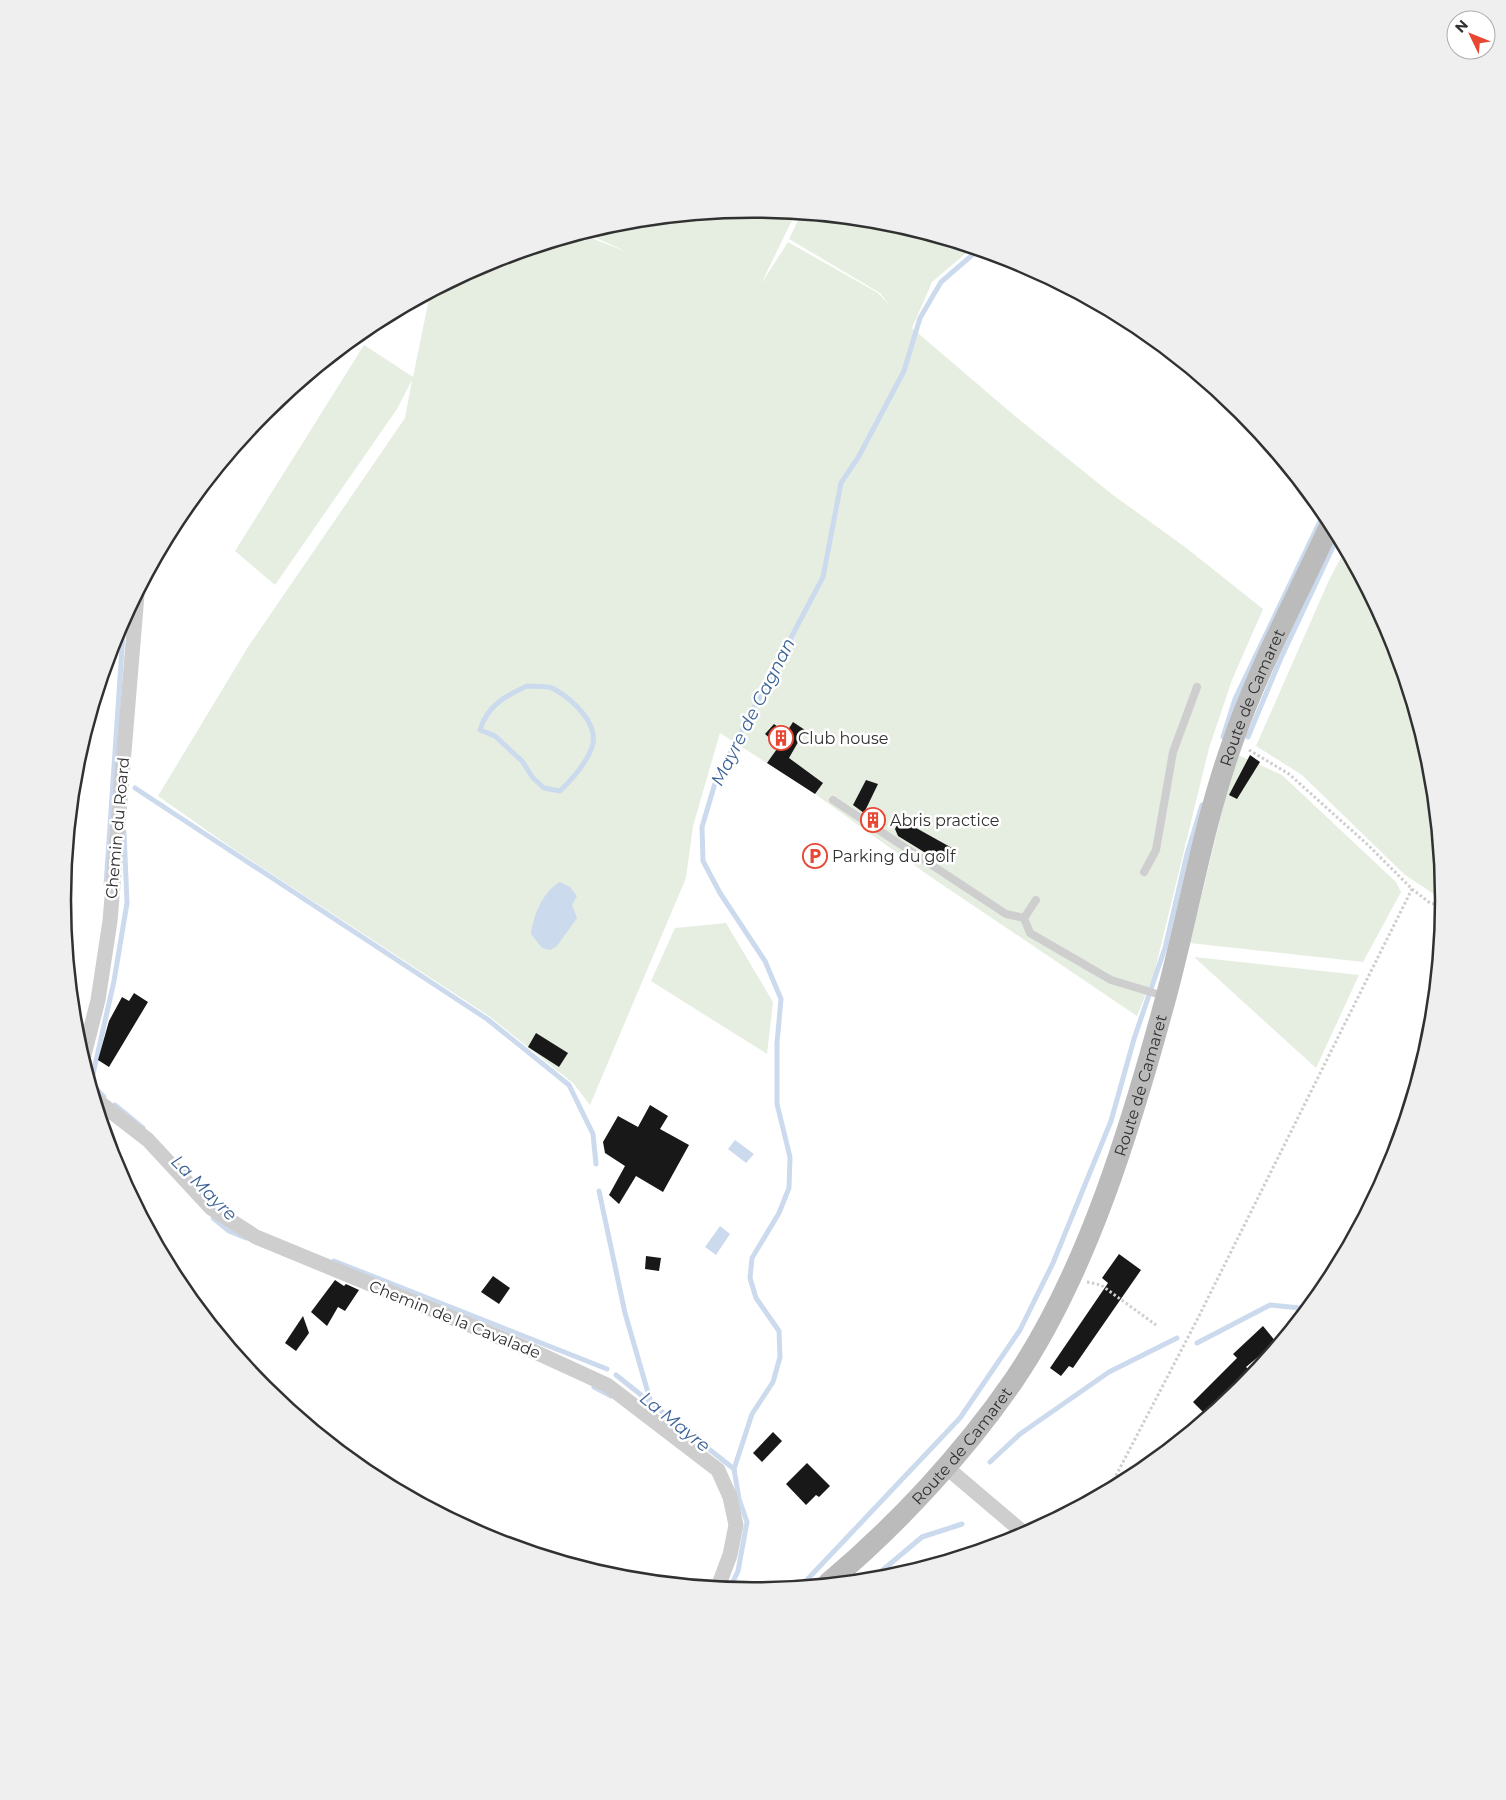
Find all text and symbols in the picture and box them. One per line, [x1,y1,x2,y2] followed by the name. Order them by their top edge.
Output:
[1446,10,1496,60] north arrow
[1451,16,1472,36] text: N
[1216,626,1289,769] street label: Route de Camaret
[706,634,800,790] water label: Mayre de Cagnan
[768,725,794,751] building icon: Club house
[798,729,889,748] place label: Club house
[102,757,133,900] street label: Chemin du Roard
[860,807,886,833] building icon: Abris practice
[890,811,999,830] place label: Abris practice
[802,843,828,869] parking icon: Parking du golf
[832,847,956,866] place label: Parking du golf
[1110,1012,1171,1159] street label: Route de Camaret
[166,1150,242,1226] water label: La Mayre
[366,1276,543,1363] street label: Chemin de la Cavalade
[908,1383,1016,1509] street label: Route de Camaret
[635,1387,715,1457] water label: La Mayre

